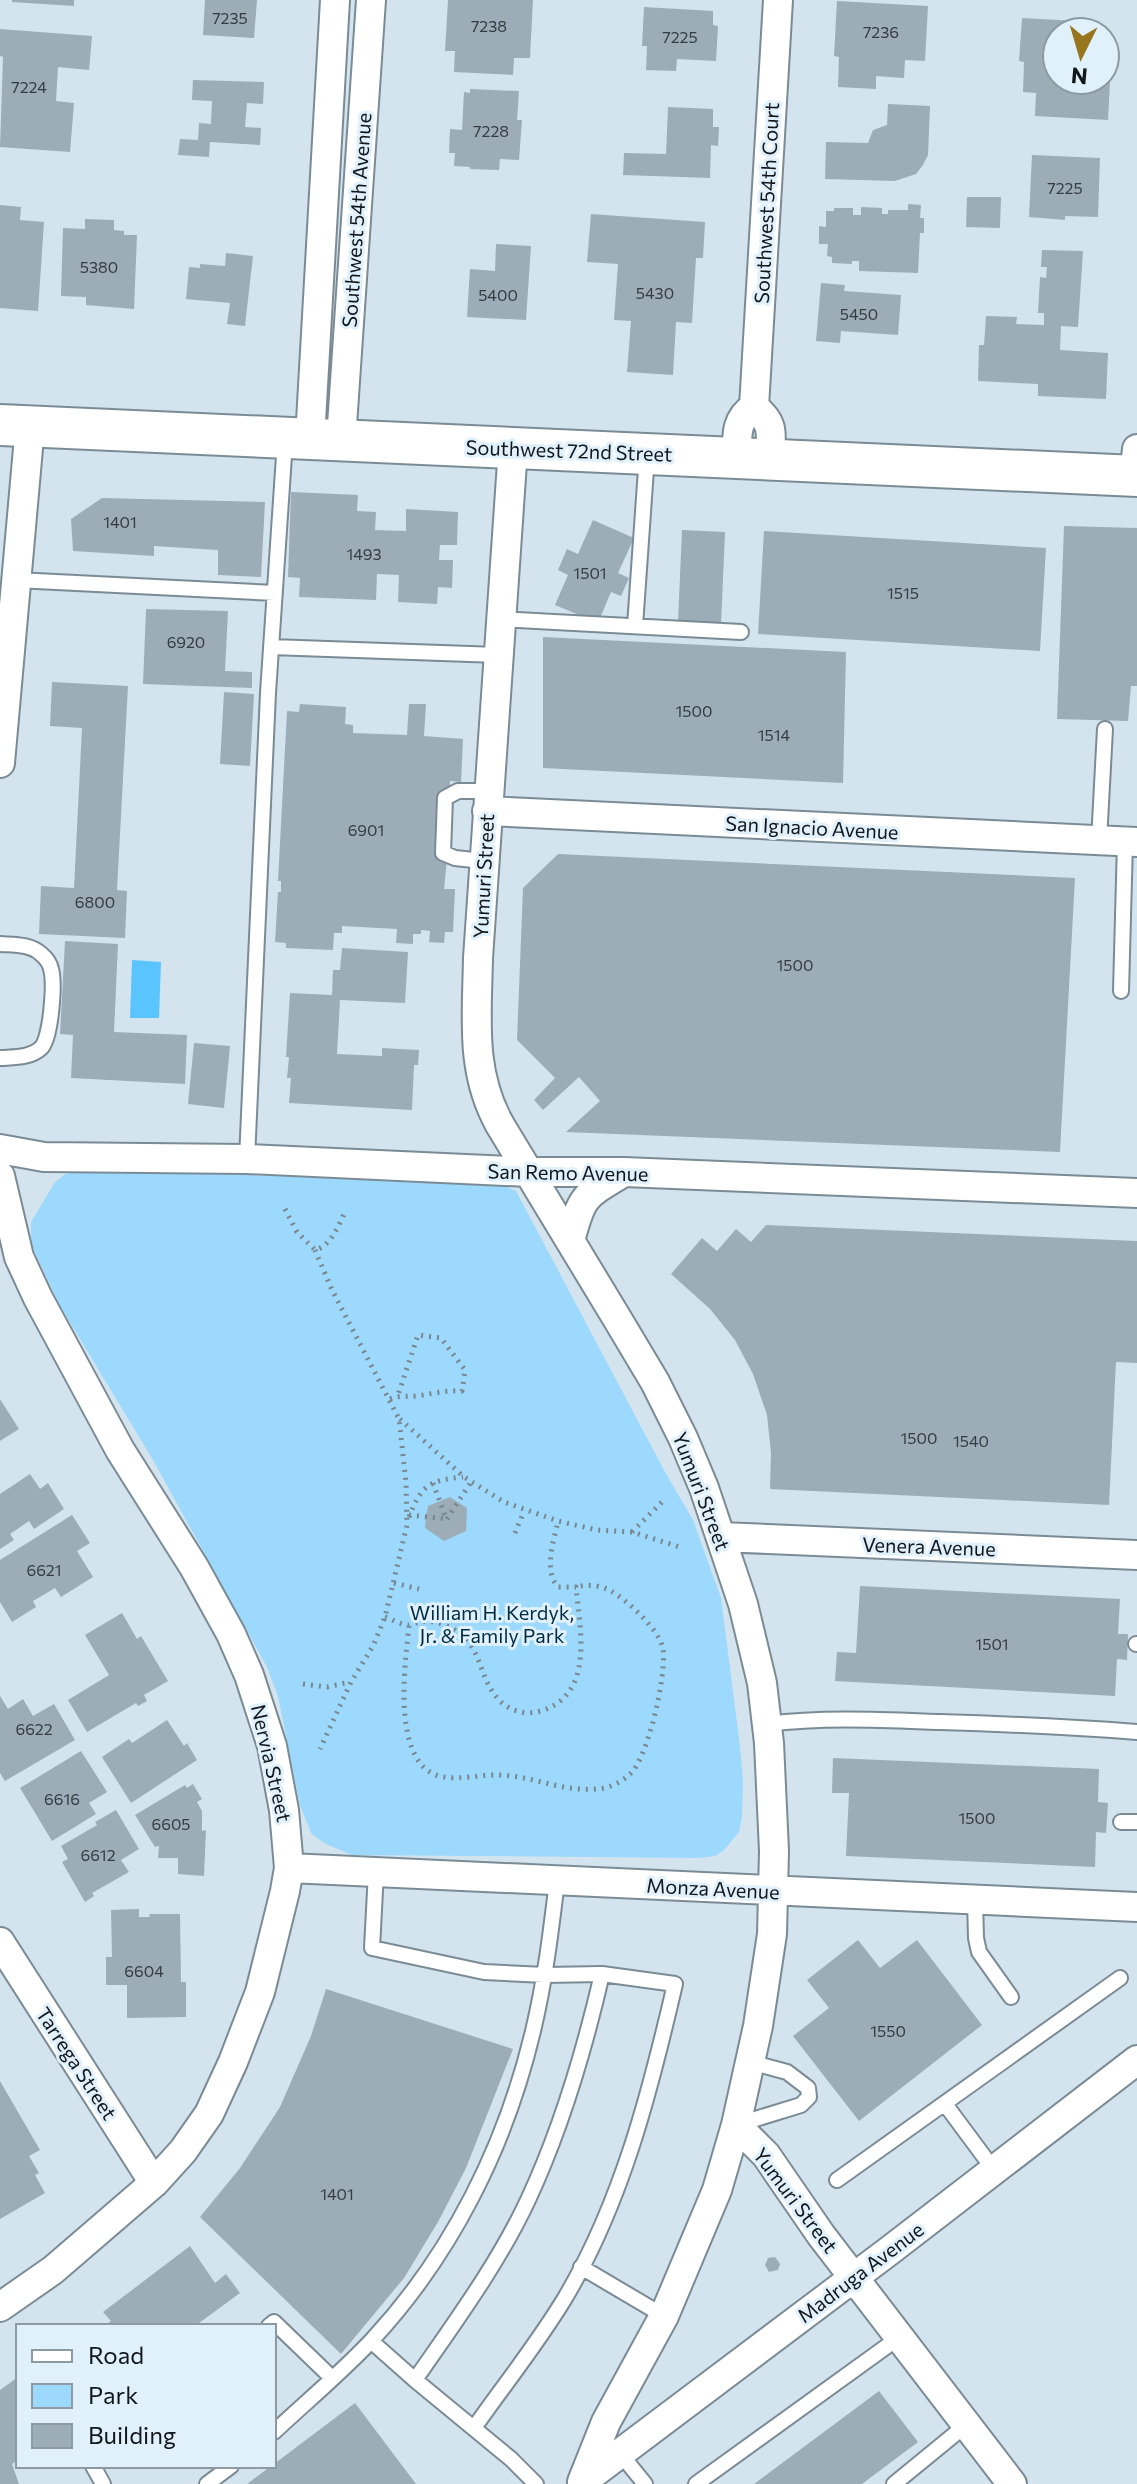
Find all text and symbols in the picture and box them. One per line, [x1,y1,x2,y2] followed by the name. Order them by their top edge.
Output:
[212,8,248,27] house number: 7235
[471,16,507,35] house number: 7238
[1041,16,1121,96] north arrow
[863,22,899,41] house number: 7236
[662,27,698,46] house number: 7225
[1070,62,1089,91] text: N
[11,77,47,96] house number: 7224
[749,102,783,304] street label: Southwest 54th Court
[337,112,375,328] street label: Southwest 54th Avenue
[473,121,509,140] house number: 7228
[1047,178,1083,197] house number: 7225
[80,257,118,276] house number: 5380
[636,283,674,302] house number: 5430
[478,285,518,304] house number: 5400
[840,304,878,323] house number: 5450
[465,434,673,466] street label: Southwest 72nd Street
[103,512,137,531] house number: 1401
[346,544,382,563] house number: 1493
[573,563,607,582] house number: 1501
[887,583,919,602] house number: 1515
[167,632,205,651] house number: 6920
[676,701,712,720] house number: 1500
[758,725,791,744] house number: 1514
[725,810,899,844] street label: San Ignacio Avenue
[468,813,498,939] street label: Yumuri Street
[348,820,384,839] house number: 6901
[75,892,115,911] house number: 6800
[777,955,813,974] house number: 1500
[487,1159,649,1185] street label: San Remo Avenue
[668,1428,736,1554] street label: Yumuri Street
[901,1428,937,1447] house number: 1500
[953,1431,989,1450] house number: 1540
[862,1532,996,1560] street label: Venera Avenue
[26,1560,62,1579] house number: 6621
[410,1600,574,1647] park label: William H. Kerdyk, Jr. & Family Park
[975,1634,1009,1653] house number: 1501
[247,1702,297,1824] street label: Nervia Street
[15,1719,53,1738] house number: 6622
[44,1789,80,1808] house number: 6616
[959,1808,995,1827] house number: 1500
[151,1814,191,1833] house number: 6605
[80,1845,116,1864] house number: 6612
[646,1873,780,1903] street label: Monza Avenue
[124,1961,164,1980] house number: 6604
[32,2002,122,2124] street label: Tarrega Street
[870,2021,906,2040] house number: 1550
[749,2143,843,2257] street label: Yumuri Street
[320,2184,354,2203] house number: 1401
[792,2217,928,2327] street label: Madruga Avenue
[16,2324,276,2468] legend
[88,2340,144,2369] text: Road
[88,2380,138,2409] text: Park
[88,2420,176,2449] text: Building

